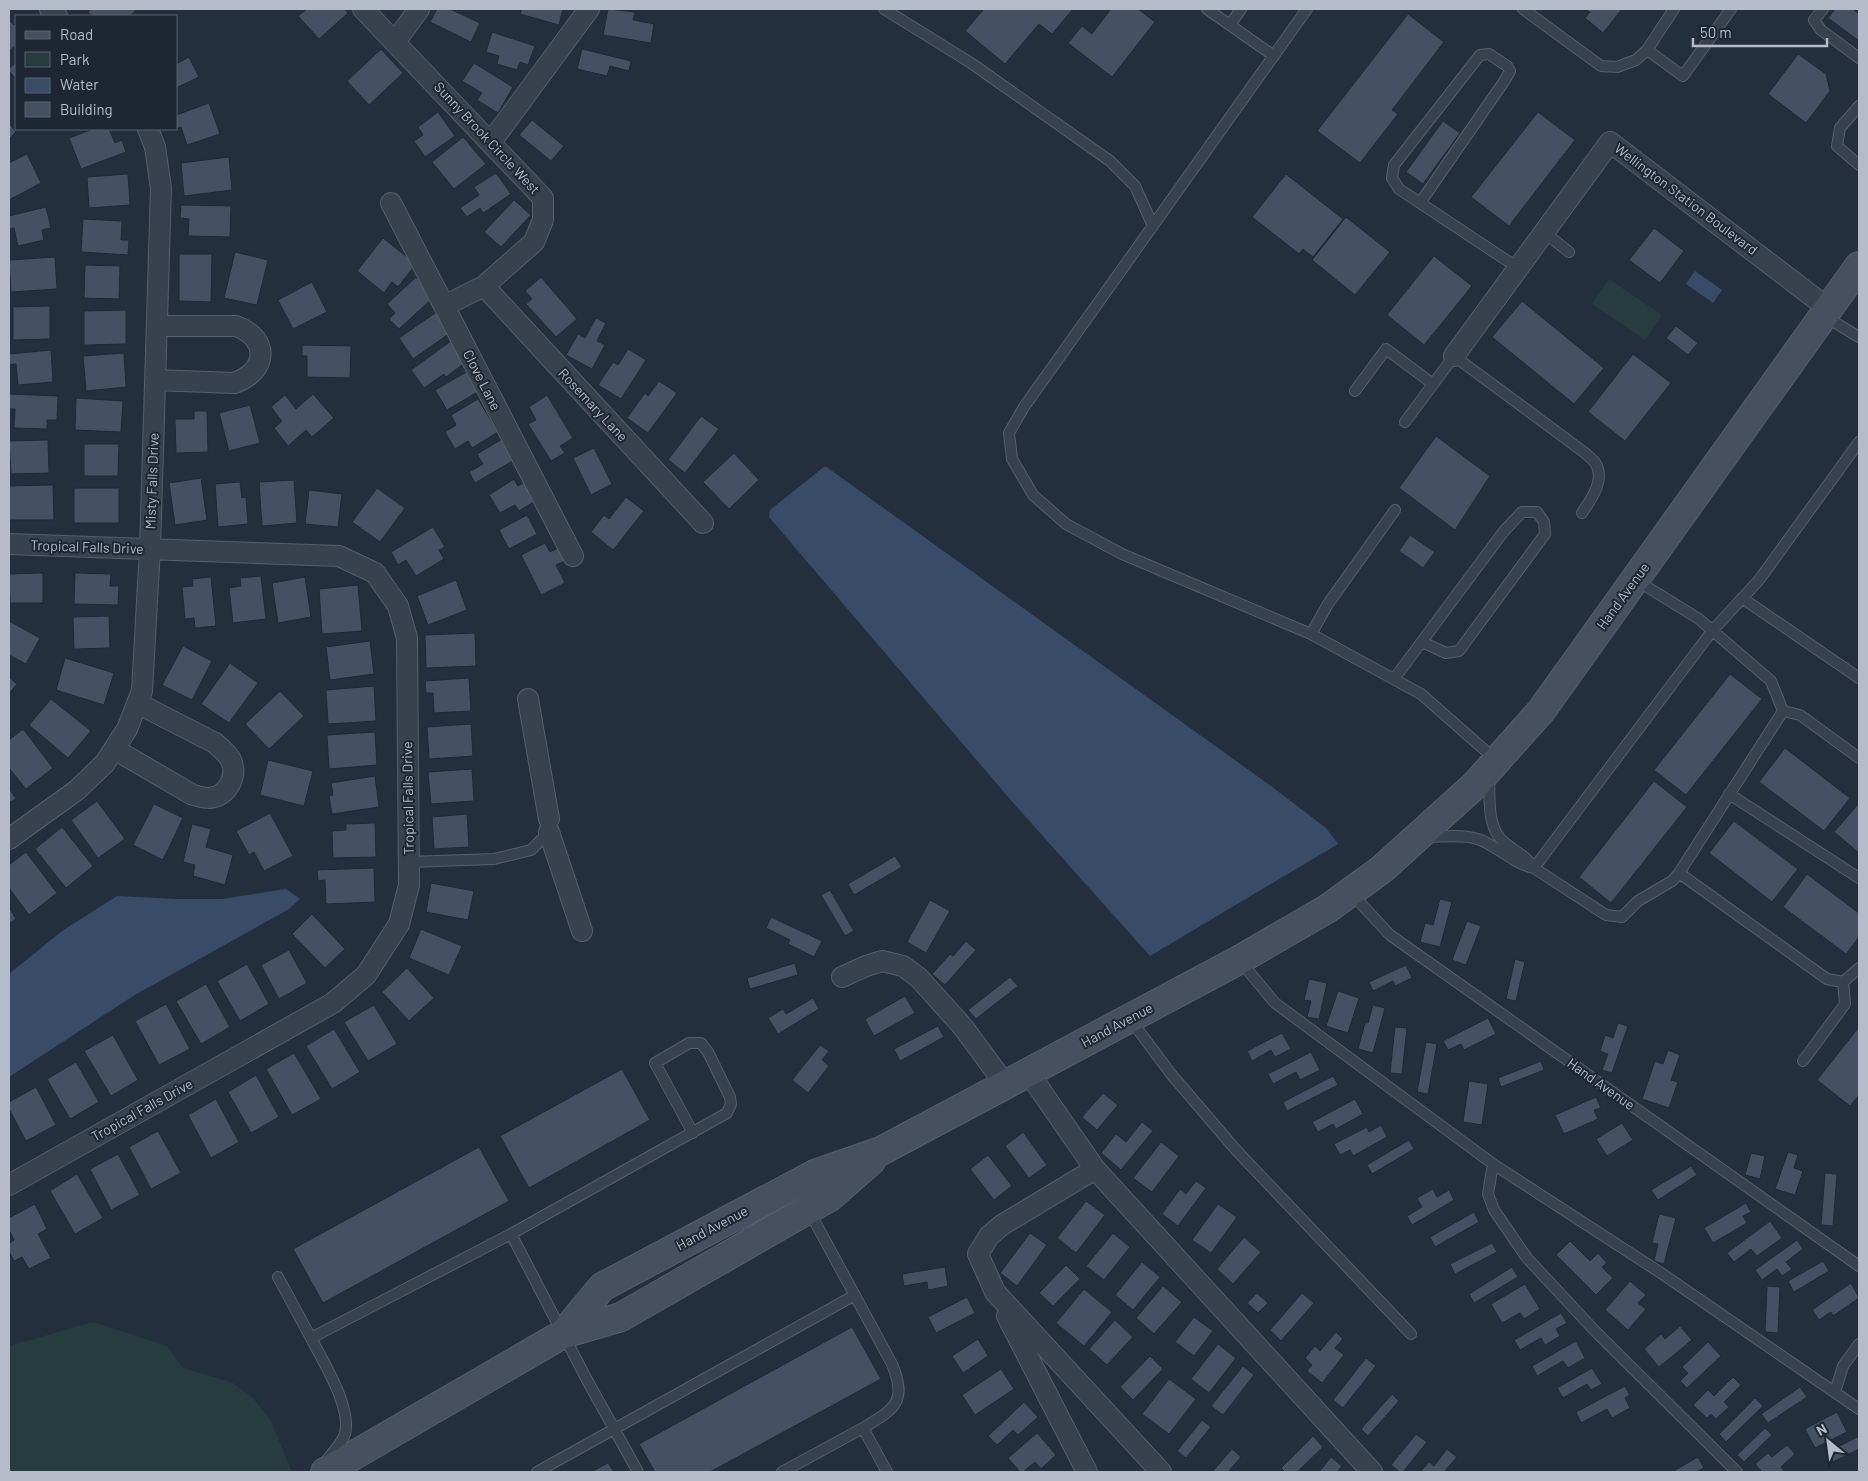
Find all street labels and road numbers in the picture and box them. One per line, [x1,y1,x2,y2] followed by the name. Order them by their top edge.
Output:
[431,78,544,197] street label: Sunny Brook Circle West
[1611,139,1761,258] street label: Wellington Station Boulevard
[460,347,505,413] street label: Clove Lane
[555,365,632,445] street label: Rosemary Lane
[141,432,162,529] street label: Misty Falls Drive
[30,536,144,557] street label: Tropical Falls Drive
[1593,559,1653,633] street label: Hand Avenue
[398,741,417,855] street label: Tropical Falls Drive
[1078,999,1156,1051] street label: Hand Avenue
[1564,1054,1638,1113] street label: Hand Avenue
[88,1075,195,1145] street label: Tropical Falls Drive
[673,1202,751,1254] street label: Hand Avenue

